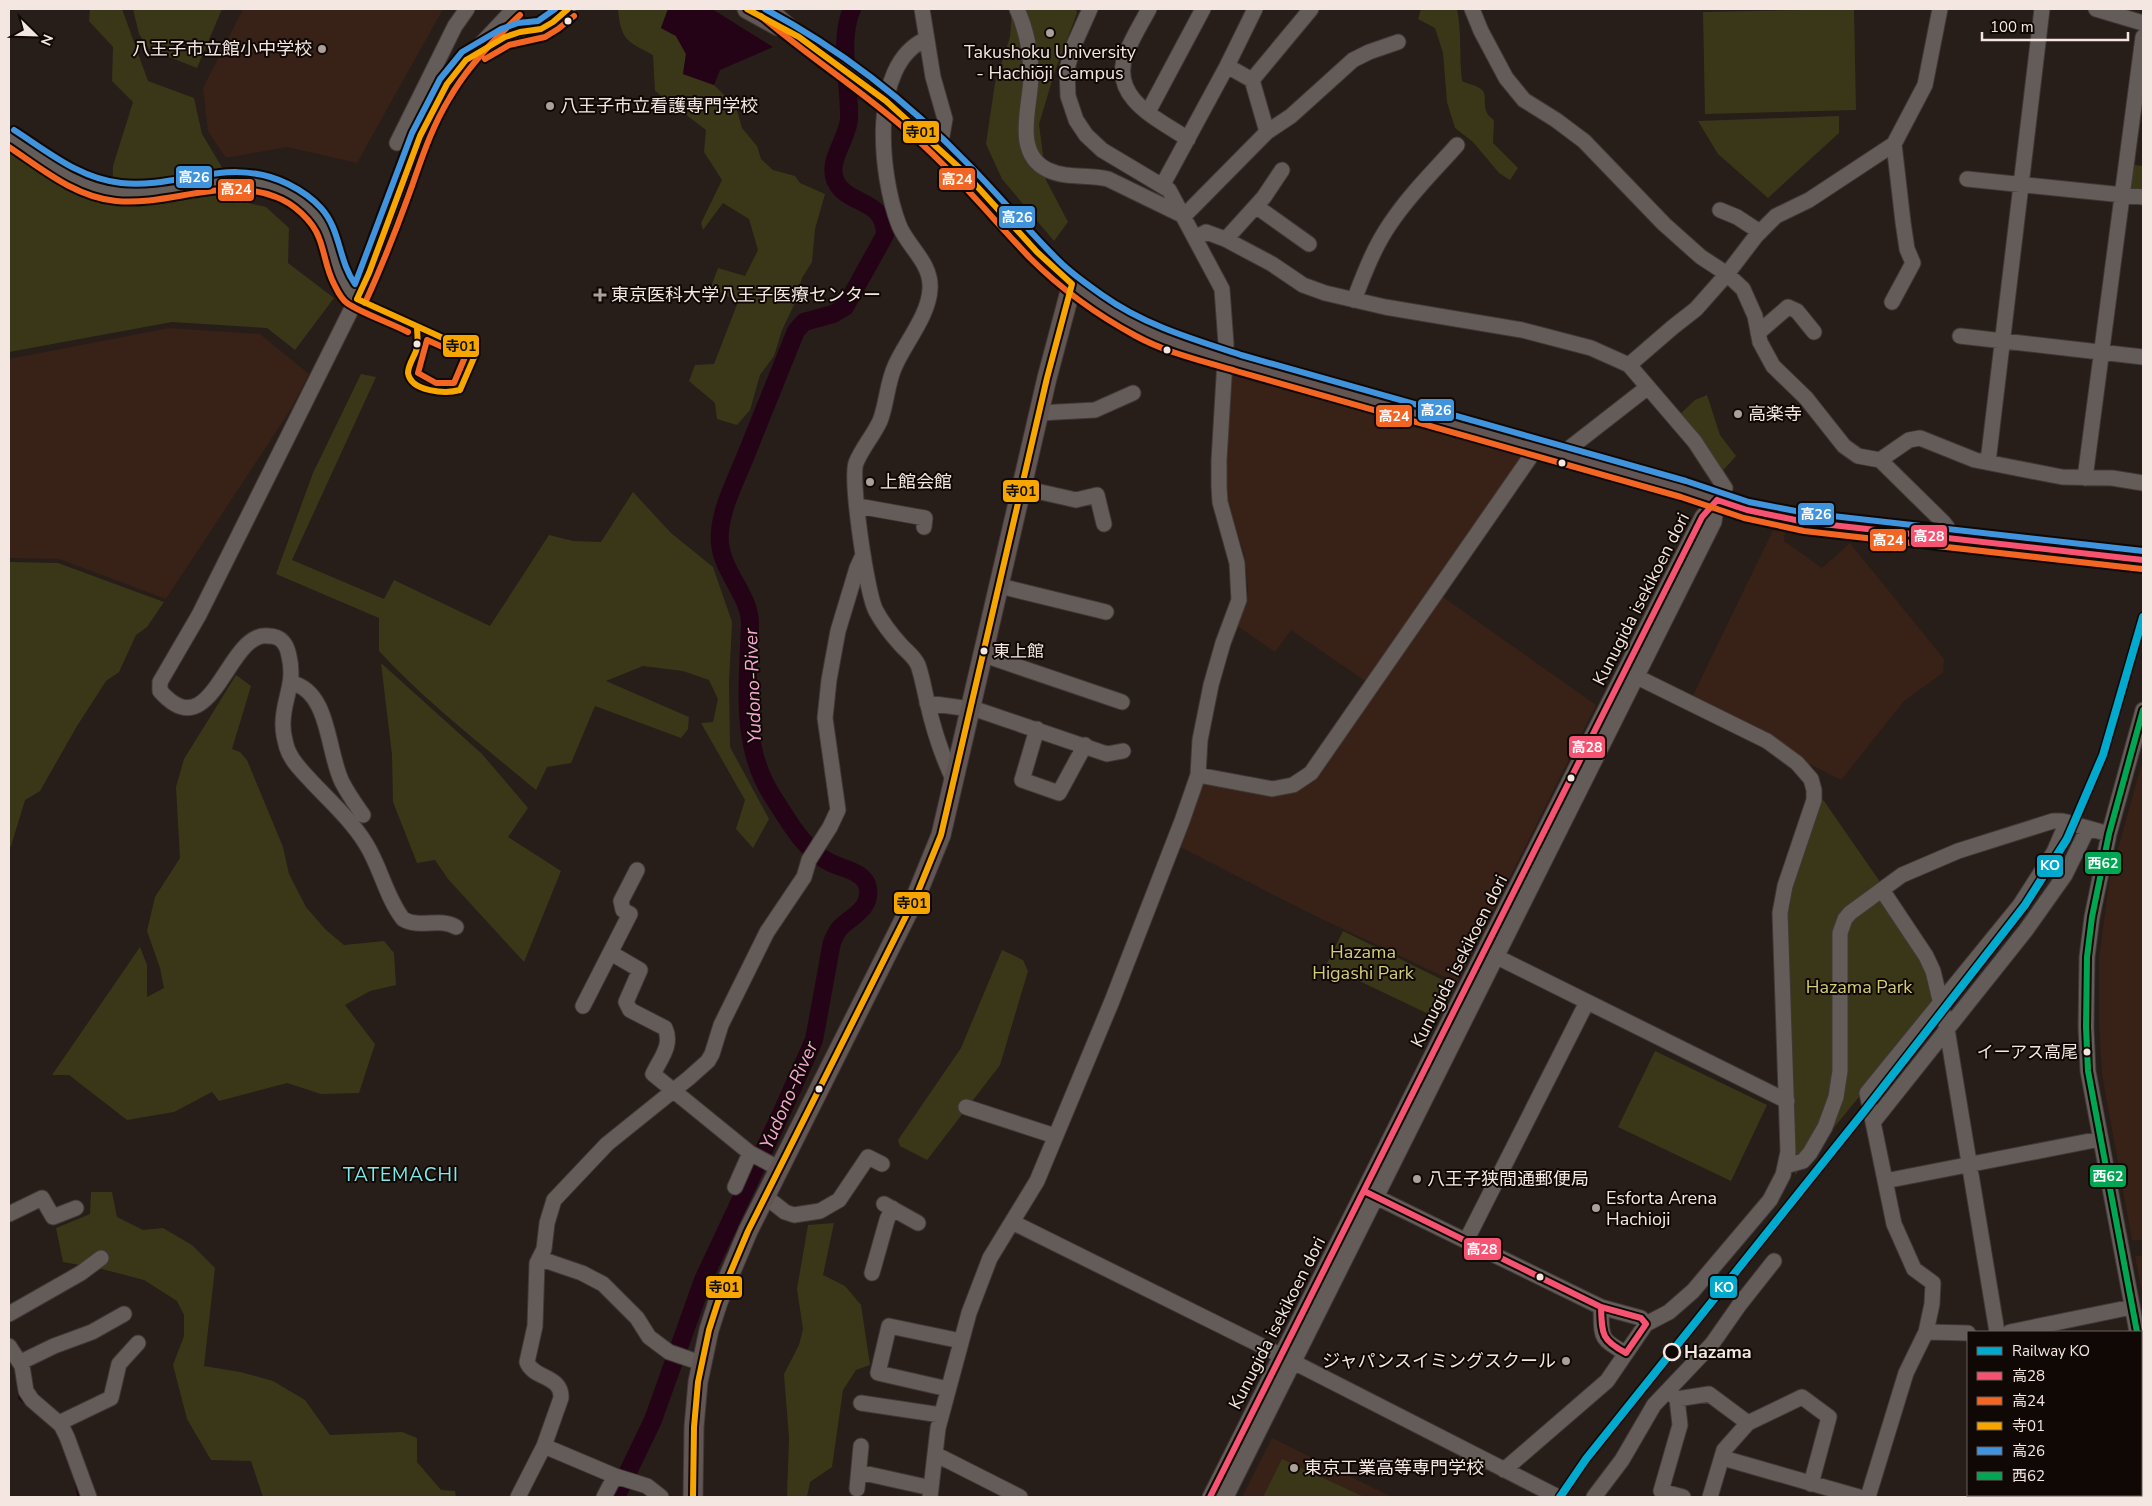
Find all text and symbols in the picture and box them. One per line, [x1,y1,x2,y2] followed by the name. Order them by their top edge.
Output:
[10,10,60,60] north arrow
[1982,10,2128,42] scale bar
[563,16,573,26] unlabelled marker
[1990,17,2034,37] text: 100 m
[1044,27,1056,39] marker: Takushoku University - Hachiōji Campus
[36,31,57,48] text: N
[132,37,312,61] place label: 八王子市立館小中学校
[964,40,1137,85] place label: Takushoku University - Hachiōji Campus
[316,43,328,55] marker: 八王子市立館小中学校
[560,94,758,118] place label: 八王子市立看護専門学校
[544,100,556,112] marker: 八王子市立看護専門学校
[902,120,940,144] line badge: 寺01
[906,123,936,142] text: 寺01
[175,165,213,189] line badge: 高26
[938,167,976,191] line badge: 高24
[179,168,209,187] text: 高26
[942,170,973,189] text: 高24
[217,178,255,202] line badge: 高24
[221,180,252,199] text: 高24
[998,205,1036,229] line badge: 高26
[1002,208,1032,227] text: 高26
[611,283,881,307] place label: 東京医科大学八王子医療センター
[593,288,607,302] marker: 東京医科大学八王子医療センター
[442,334,480,358] line badge: 寺01
[446,337,476,356] text: 寺01
[412,339,422,349] unlabelled marker
[1162,345,1172,355] unlabelled marker
[1417,398,1455,422] line badge: 高26
[1421,401,1451,420] text: 高26
[1748,402,1802,426] place label: 高楽寺
[1375,404,1413,428] line badge: 高24
[1379,407,1410,426] text: 高24
[1732,408,1744,420] marker: 高楽寺
[1557,458,1567,468] unlabelled marker
[880,470,952,494] place label: 上館会館
[864,476,876,488] marker: 上館会館
[1002,479,1040,503] line badge: 寺01
[1006,482,1036,501] text: 寺01
[1797,502,1835,526] line badge: 高26
[1801,505,1831,524] text: 高26
[1587,509,1695,689] street label: Kunugida isekikoen dori
[1910,524,1948,548] line badge: 高28
[1914,527,1944,546] text: 高28
[1869,528,1907,552] line badge: 高24
[1873,531,1904,550] text: 高24
[738,627,768,744] water label: Yudono-River
[993,640,1044,663] place label: 東上館
[979,646,989,656] marker: 東上館
[1568,735,1606,759] line badge: 高28
[1572,738,1602,757] text: 高28
[1566,773,1576,783] unlabelled marker
[2084,851,2122,875] line badge: 西62
[2036,854,2064,878] line badge: KO
[2088,854,2118,873] text: 西62
[2040,856,2060,875] text: KO
[1405,871,1513,1051] street label: Kunugida isekikoen dori
[893,891,931,915] line badge: 寺01
[897,894,927,913] text: 寺01
[1312,940,1415,985] park label: Hazama Higashi Park
[1806,975,1913,999] park label: Hazama Park
[754,1036,825,1154] water label: Yudono-River
[1977,1041,2078,1064] place label: イーアス高尾
[2082,1047,2092,1057] marker: イーアス高尾
[814,1084,824,1094] unlabelled marker
[343,1162,459,1188] district label: TATEMACHI
[2089,1164,2127,1188] line badge: 西62
[1427,1167,1589,1191] place label: 八王子狭間通郵便局
[2093,1167,2123,1186] text: 西62
[1411,1173,1423,1185] marker: 八王子狭間通郵便局
[1606,1186,1717,1231] place label: Esforta Arena Hachioji
[1590,1202,1602,1214] marker: Esforta Arena Hachioji
[1223,1233,1331,1413] street label: Kunugida isekikoen dori
[1463,1237,1502,1261] line badge: 高28
[1467,1240,1497,1259] text: 高28
[1535,1272,1545,1282] unlabelled marker
[705,1275,743,1299] line badge: 寺01
[1709,1275,1738,1299] line badge: KO
[709,1278,739,1297] text: 寺01
[1714,1278,1734,1297] text: KO
[1967,1331,2142,1496] legend
[1684,1340,1752,1364] place label: Hazama
[2012,1341,2090,1361] text: Railway KO
[1663,1343,1681,1361] marker: Hazama
[1322,1349,1556,1373] place label: ジャパンスイミングスクール
[1560,1355,1572,1367] marker: ジャパンスイミングスクール
[2012,1366,2045,1386] text: 高28
[2012,1391,2045,1411] text: 高24
[2012,1416,2045,1436] text: 寺01
[2012,1441,2045,1461] text: 高26
[1304,1456,1484,1480] place label: 東京工業高等専門学校
[1288,1462,1300,1474] marker: 東京工業高等専門学校
[2012,1466,2045,1486] text: 西62

